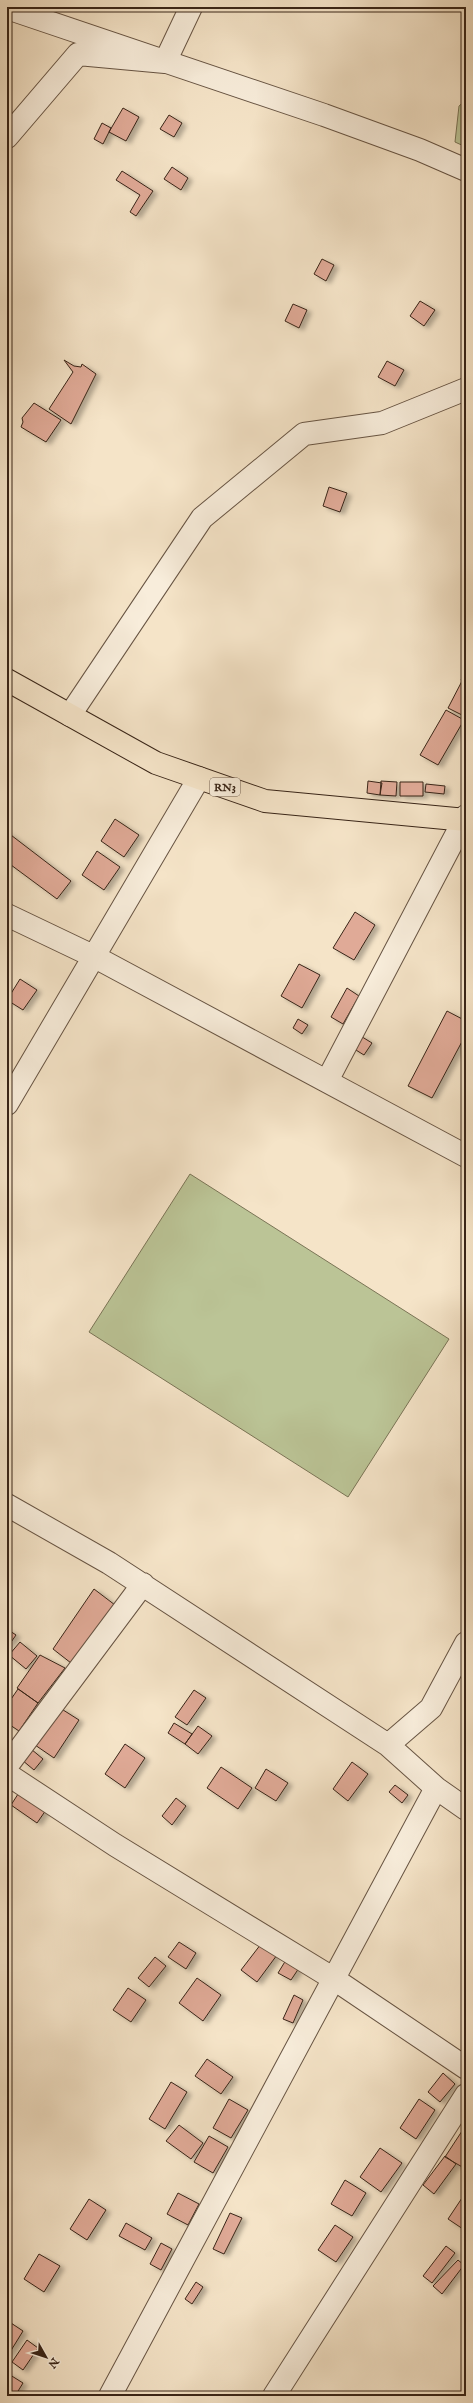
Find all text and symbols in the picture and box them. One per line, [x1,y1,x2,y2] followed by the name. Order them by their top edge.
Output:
[210,778,240,796] road number: RN3
[26,2337,66,2377] north arrow
[44,2354,62,2371] text: N

